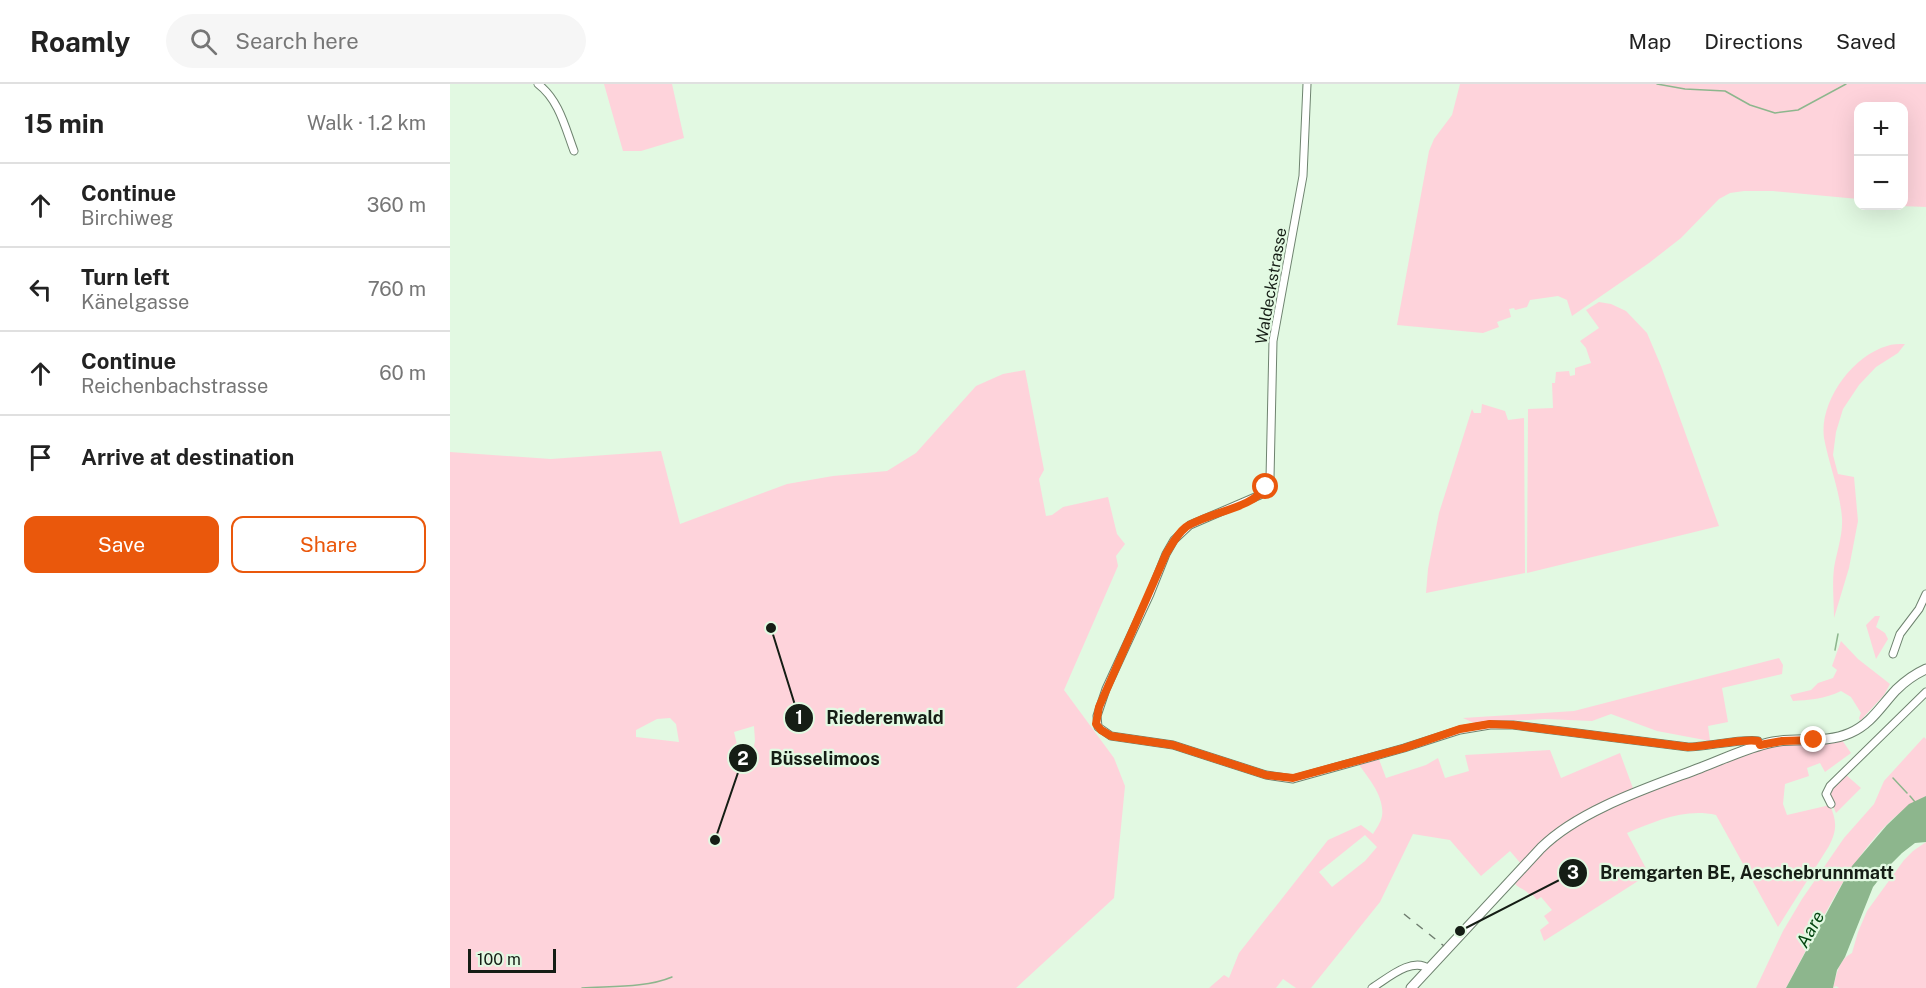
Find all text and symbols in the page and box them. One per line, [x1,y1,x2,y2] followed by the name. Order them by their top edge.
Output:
[166,14,586,68] search box
[30,25,130,58] text: Roamly
[187,25,220,58] icon: search
[235,28,359,54] text: Search here
[1629,29,1671,54] text: Map
[1704,29,1803,54] text: Directions
[1836,29,1896,54] text: Saved
[1854,102,1908,210] map controls
[1854,102,1908,156] button: +
[24,108,104,139] text: 15 min
[307,111,426,135] text: Walk · 1.2 km
[1854,156,1908,210] button: −
[81,180,176,206] text: Continue
[24,189,57,222] icon: ahead
[367,193,426,217] text: 360 m
[81,206,173,230] text: Birchiweg
[1251,226,1291,346] street label: Waldeckstrasse
[81,264,170,290] text: Turn left
[24,273,57,306] icon: left
[368,277,426,301] text: 760 m
[81,290,189,314] text: Känelgasse
[81,348,176,374] text: Continue
[24,357,57,390] icon: ahead
[379,361,426,385] text: 60 m
[81,374,268,398] text: Reichenbachstrasse
[24,441,57,474] icon: arrive
[81,444,294,470] text: Arrive at destination
[1252,473,1278,499] route start
[24,516,219,573] button: Save
[231,516,426,573] button: Share
[784,700,956,736] callout: Riederenwald
[795,707,803,728] text: 1
[826,707,944,728] text: Riederenwald
[1800,726,1826,752] route end
[728,740,891,776] callout: Büsselimoos
[737,748,749,769] text: 2
[770,748,880,769] text: Büsselimoos
[1558,855,1906,891] callout: Bremgarten BE, Aeschebrunnmatt
[1567,862,1579,883] text: 3
[1600,862,1894,883] text: Bremgarten BE, Aeschebrunnmatt
[1792,907,1829,951] water label: Aare
[468,946,556,974] scale bar
[477,950,521,969] text: 100 m

